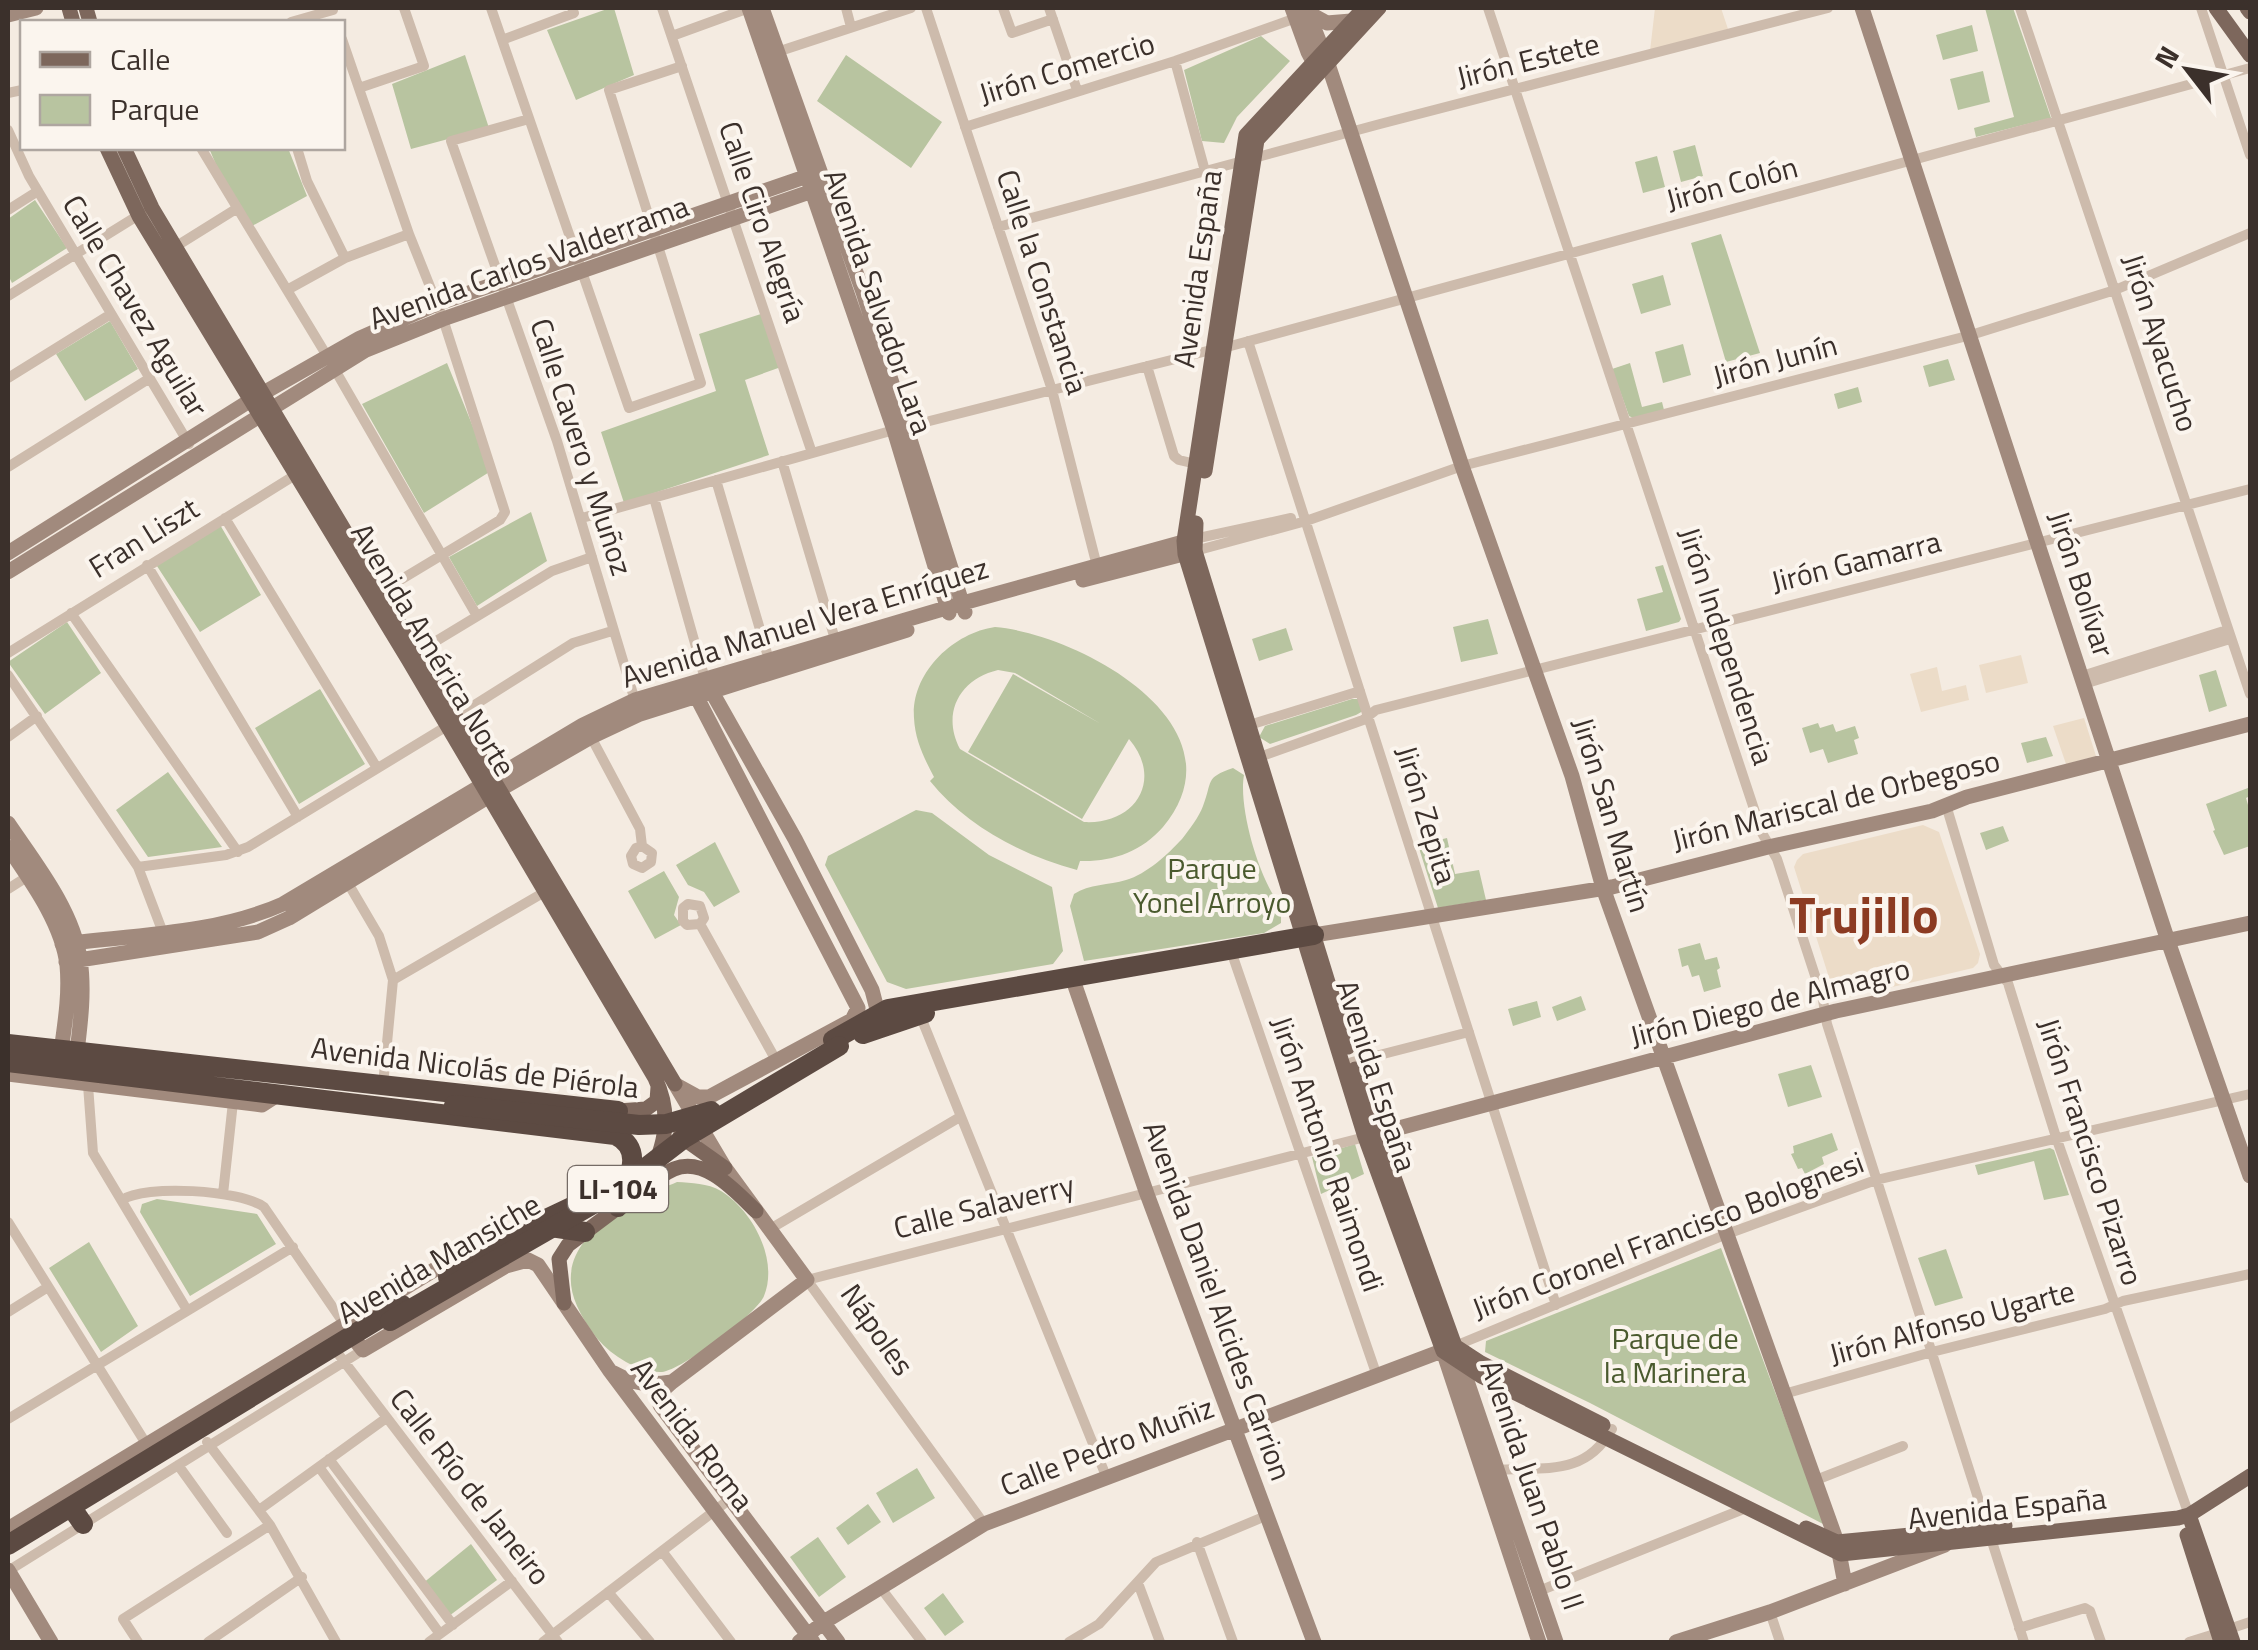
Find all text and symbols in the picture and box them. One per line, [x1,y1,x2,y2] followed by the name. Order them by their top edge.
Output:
[20,20,345,150] legend
[973,20,1160,117] street label: Jirón Comercio
[1452,20,1604,100] street label: Jirón Estete
[2138,20,2238,120] north arrow
[110,36,170,82] text: Calle
[2143,37,2190,76] text: N
[110,86,200,132] text: Parque
[707,115,819,328] street label: Calle Ciro Alegría
[1661,143,1803,223] street label: Jirón Colón
[812,163,946,440] street label: Avenida Salvador Lara
[985,163,1101,400] street label: Calle la Constancia
[1160,167,1234,371] street label: Avenida España
[362,183,695,341] street label: Avenida Carlos Valderrama
[51,186,220,425] street label: Calle Chavez Aguilar
[2111,248,2211,438] street label: Jirón Ayacucho
[519,312,645,581] street label: Calle Cavero y Muñoz
[1707,321,1842,399] street label: Jirón Junín
[79,485,208,589] street label: Fran Liszt
[2037,505,2127,663] street label: Jirón Bolívar
[340,514,528,785] street label: Avenida América Norte
[1766,518,1945,604] street label: Jirón Gamarra
[1667,521,1787,770] street label: Jirón Independencia
[616,544,994,700] street label: Avenida Manuel Vera Enríquez
[1560,712,1663,918] street label: Jirón San Martín
[1667,737,2005,863] street label: Jirón Mariscal de Orbegoso
[1384,740,1470,890] street label: Jirón Zepita
[1133,845,1291,925] park label: Parque Yonel Arroyo
[1789,876,1939,952] district label: Trujillo
[1625,945,1914,1059] street label: Jirón Diego de Almagro
[1324,974,1430,1178] street label: Avenida España
[1259,1010,1397,1298] street label: Jirón Antonio Raimondi
[2026,1012,2156,1291] street label: Jirón Francisco Pizarro
[309,1024,642,1110] street label: Avenida Nicolás de Piérola
[1131,1115,1304,1487] street label: Avenida Daniel Alcides Carrion
[1465,1139,1870,1331] street label: Jirón Coronel Francisco Bolognesi
[889,1161,1079,1251] street label: Calle Salaverry
[568,1166,668,1212] road number: LI-104
[328,1181,549,1335] street label: Avenida Mansiche
[1824,1267,2079,1377] street label: Jirón Alfonso Ugarte
[829,1274,926,1385] street label: Nápoles
[1604,1315,1746,1395] park label: Parque de la Marinera
[620,1348,766,1521] street label: Avenida Roma
[1469,1353,1597,1616] street label: Avenida Juan Pablo II
[379,1378,563,1595] street label: Calle Río de Janeiro
[993,1384,1220,1508] street label: Calle Pedro Muñiz
[1905,1475,2108,1541] street label: Avenida España

